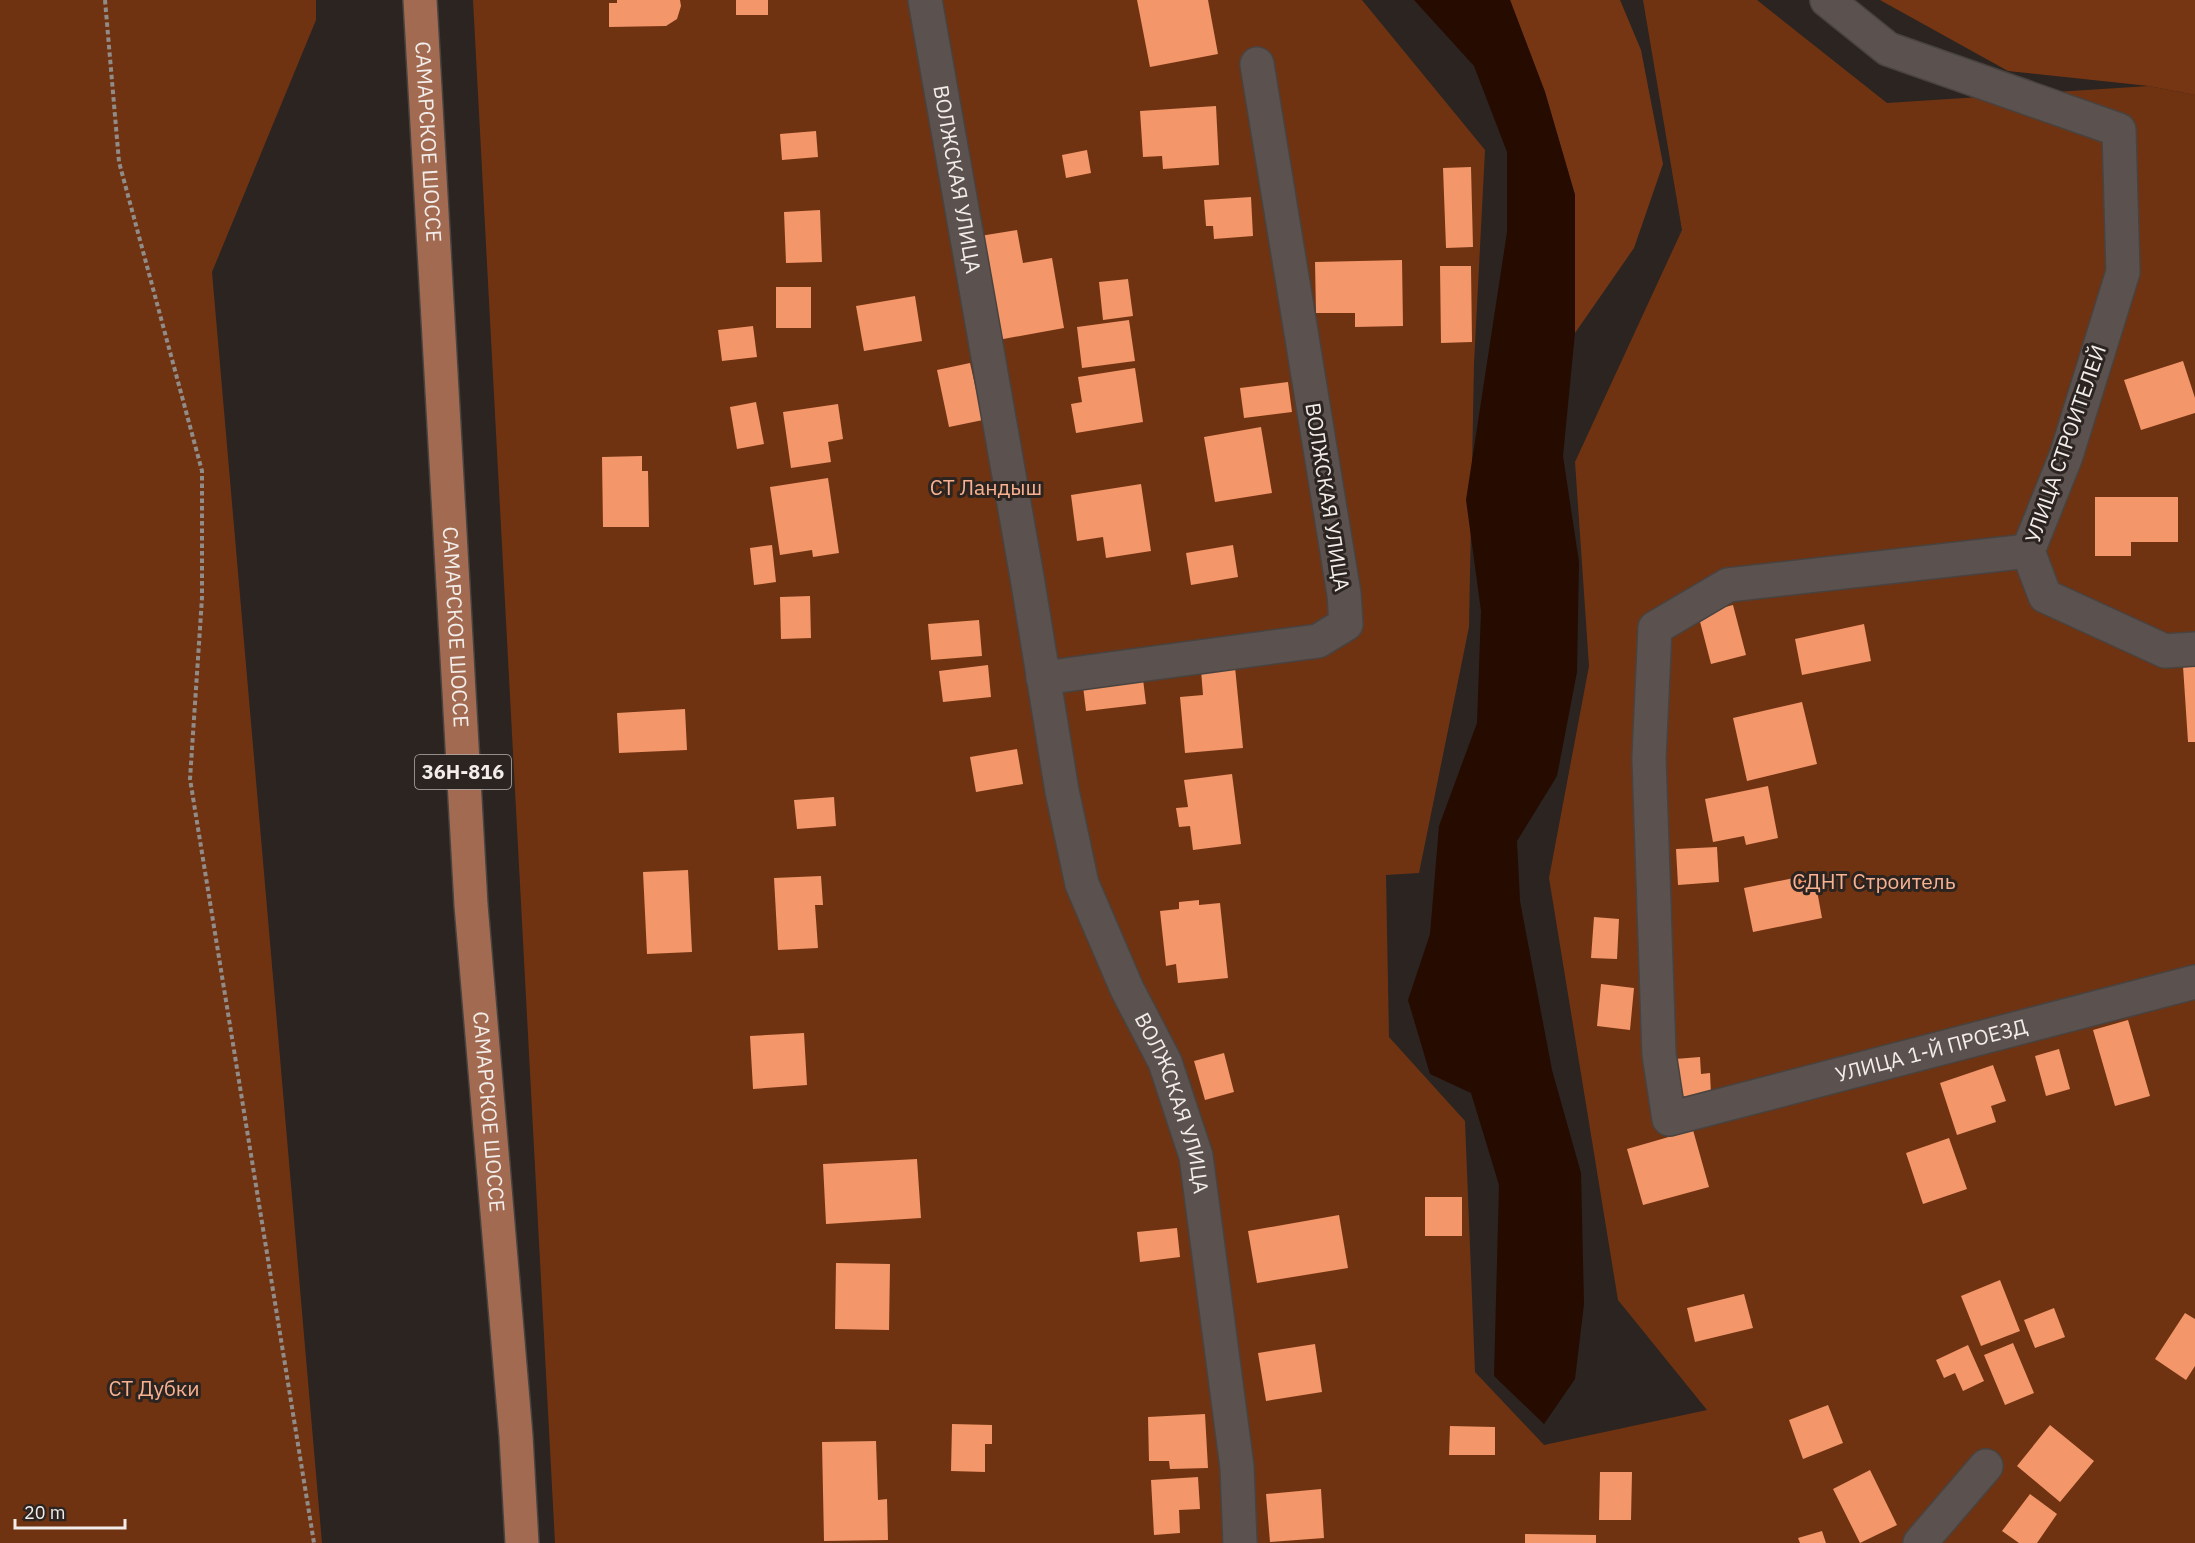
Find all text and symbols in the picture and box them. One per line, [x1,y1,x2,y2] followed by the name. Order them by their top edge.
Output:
[409,40,449,243] street label: САМАРСКОЕ ШОССЕ
[927,83,988,275] street label: ВОЛЖСКАЯ УЛИЦА
[2018,341,2112,546] street label: УЛИЦА СТРОИТЕЛЕЙ
[1299,400,1357,593] street label: ВОЛЖСКАЯ УЛИЦА
[930,473,1042,501] park label: СТ Ландыш
[437,526,476,728] street label: САМАРСКОЕ ШОССЕ
[415,755,511,789] road number: 36Н-816
[1792,867,1956,895] park label: СДНТ Строитель
[1129,1007,1216,1195] street label: ВОЛЖСКАЯ УЛИЦА
[467,1010,512,1213] street label: САМАРСКОЕ ШОССЕ
[1832,1011,2030,1088] street label: УЛИЦА 1-Й ПРОЕЗД
[108,1374,200,1402] park label: СТ Дубки
[15,1492,124,1530] scale bar
[24,1501,66,1524] text: 20 m

